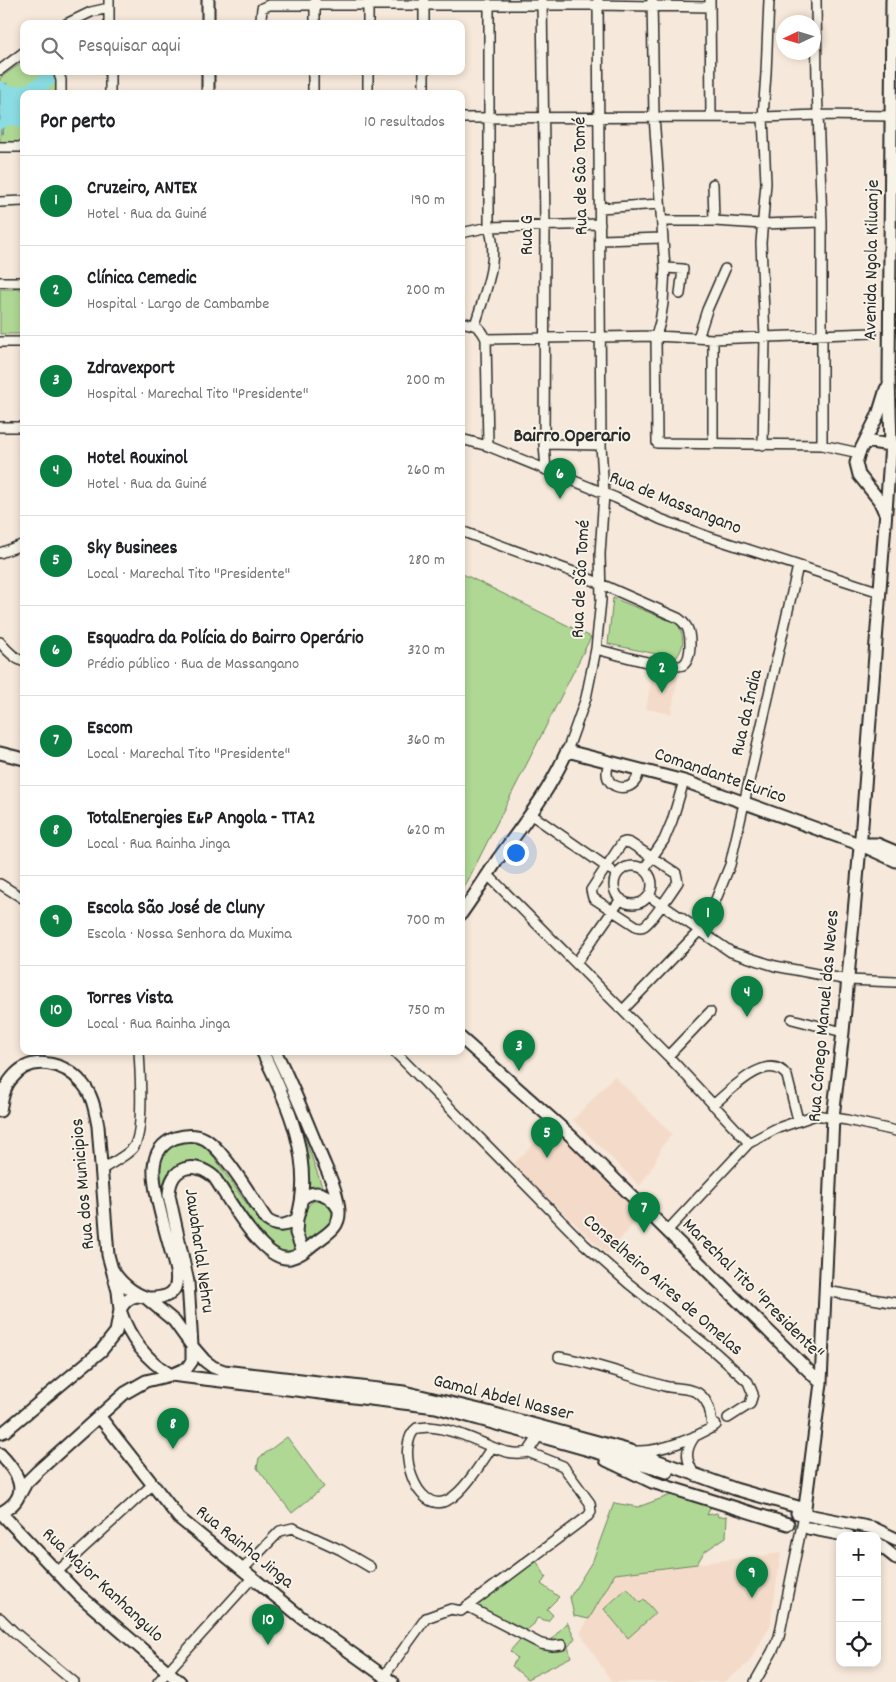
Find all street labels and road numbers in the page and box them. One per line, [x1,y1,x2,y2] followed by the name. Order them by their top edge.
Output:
[567,116,597,236] street label: Rua de São Tomé
[858,179,888,341] street label: Avenida Ngola Kiluanje
[515,215,542,255] street label: Rua G
[605,465,745,543] street label: Rua de Massangano
[565,519,599,639] street label: Rua de São Tomé
[725,666,771,759] street label: Rua da Índia
[650,742,790,812] street label: Comandante Eurico
[802,909,848,1123] street label: Rua Cónego Manuel das Neves
[65,1117,103,1251] street label: Rua dos Municipios
[176,1187,220,1315] street label: Jawaharlal Nehru
[576,1209,748,1363] street label: Conselheiro Aires de Omelas
[675,1213,829,1367] street label: Marechal Tito "Presidente"
[430,1369,576,1429] street label: Gamal Abdel Nasser
[189,1500,300,1597] street label: Rua Rainha Jinga
[35,1522,169,1650] street label: Rua Major Kanhangulo

